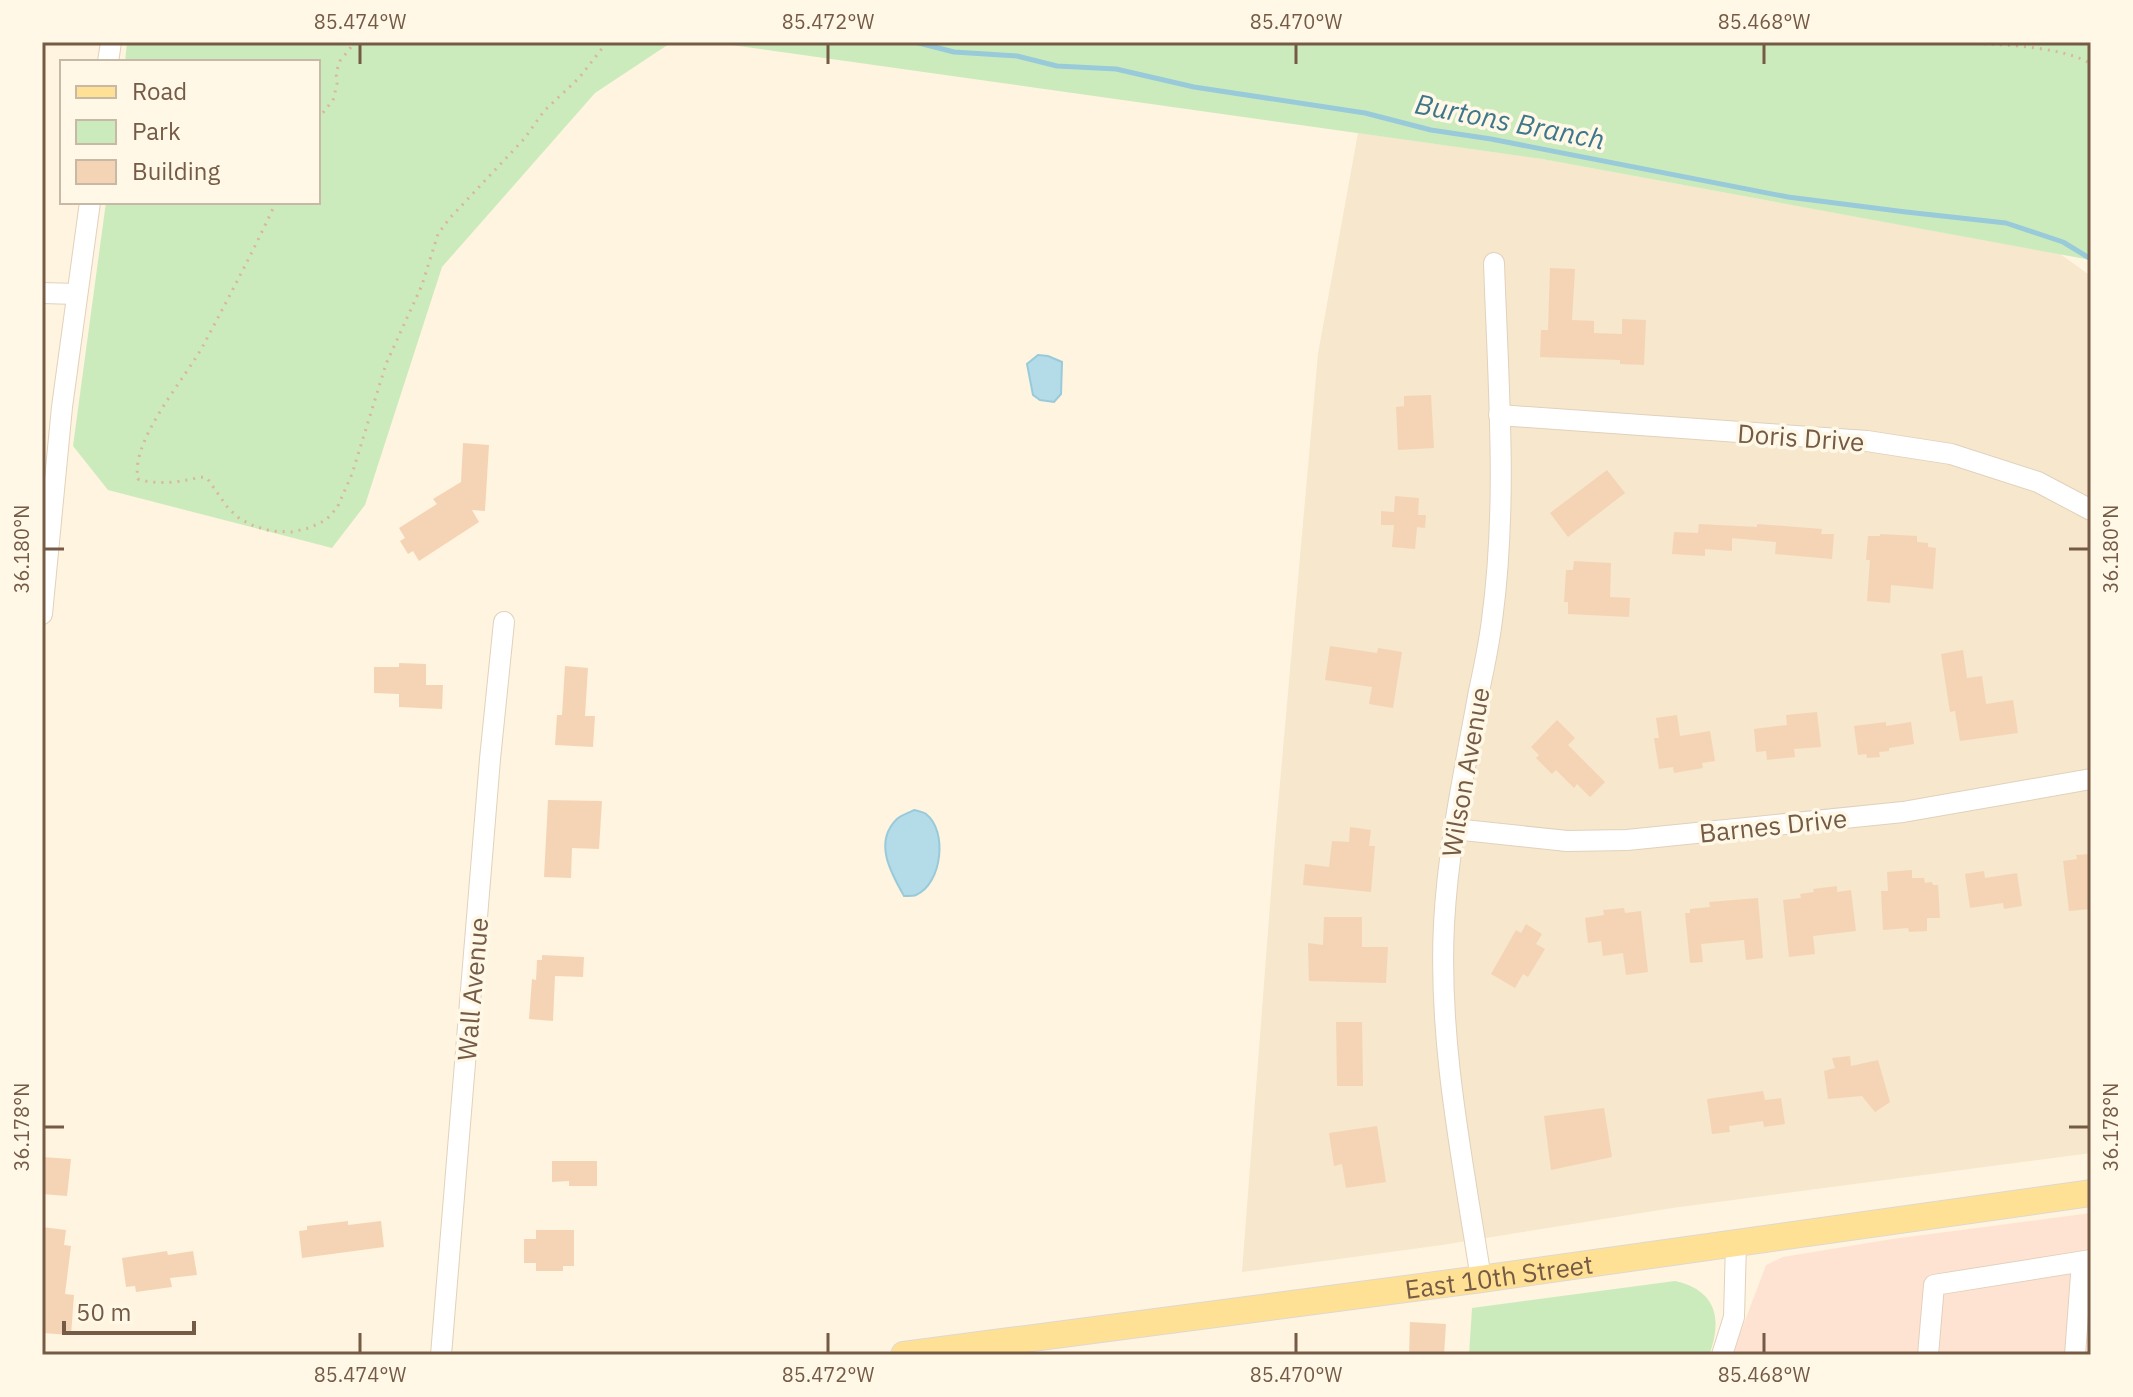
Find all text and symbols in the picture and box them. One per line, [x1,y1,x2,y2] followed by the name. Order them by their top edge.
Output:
[314,8,406,35] text: 85.474°W
[782,8,874,35] text: 85.472°W
[1250,8,1342,35] text: 85.470°W
[1718,8,1810,35] text: 85.468°W
[60,60,320,204] legend
[132,75,187,107] text: Road
[1412,84,1608,158] water label: Burtons Branch
[132,115,181,147] text: Park
[132,155,220,187] text: Building
[1736,416,1866,458] street label: Doris Drive
[8,505,35,593] text: 36.180°N
[2097,505,2124,593] text: 36.180°N
[1433,685,1497,859] street label: Wilson Avenue
[1697,800,1849,850] street label: Barnes Drive
[449,916,495,1062] street label: Wall Avenue
[8,1083,35,1171] text: 36.178°N
[2097,1083,2124,1171] text: 36.178°N
[1403,1246,1595,1306] street label: East 10th Street
[64,1285,194,1335] scale bar
[76,1296,131,1328] text: 50 m
[314,1361,406,1388] text: 85.474°W
[782,1361,874,1388] text: 85.472°W
[1250,1361,1342,1388] text: 85.470°W
[1718,1361,1810,1388] text: 85.468°W

